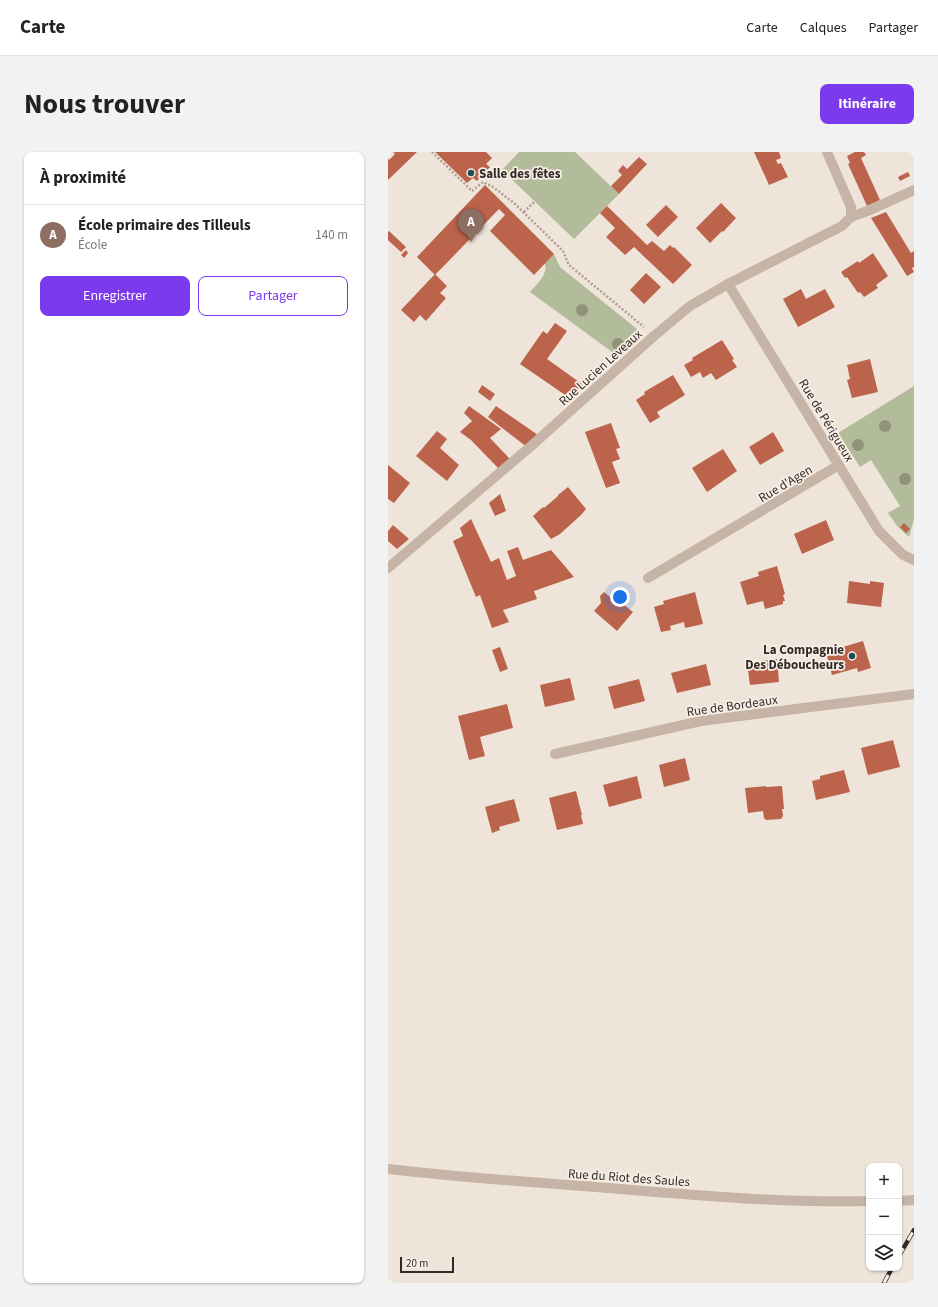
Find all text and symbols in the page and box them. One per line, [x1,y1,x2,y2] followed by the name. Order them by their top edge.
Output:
[20,14,65,41] text: Carte
[746,18,778,38] text: Carte
[800,18,847,38] text: Calques
[869,18,918,38] text: Partager
[24,84,185,124] text: Nous trouver
[820,84,914,124] button: Itinéraire
[479,165,561,183] place label: Salle des fêtes
[40,166,126,190] text: À proximité
[466,168,476,178] marker: Salle des fêtes
[458,209,484,242] pin: A
[78,215,251,236] text: École primaire des Tilleuls
[49,226,57,244] text: A
[315,226,348,244] text: 140 m
[78,236,107,254] text: École
[40,276,190,316] button: Enregistrer
[198,276,348,316] button: Partager
[555,325,646,410] street label: Rue Lucien Leveaux
[794,376,858,466] street label: Rue de Périgueux
[755,461,816,507] street label: Rue d'Agen
[610,587,630,607] your location
[745,641,844,674] place label: La Compagnie Des Déboucheurs
[847,651,857,661] marker: La Compagnie Des Déboucheurs
[685,691,779,721] street label: Rue de Bordeaux
[866,1163,902,1271] map controls
[866,1163,902,1199] button: +
[567,1165,691,1191] street label: Rue du Riot des Saules
[866,1199,902,1235] button: −
[866,1235,902,1271] button: layers
[400,1255,454,1274] scale bar
[406,1256,428,1271] text: 20 m

